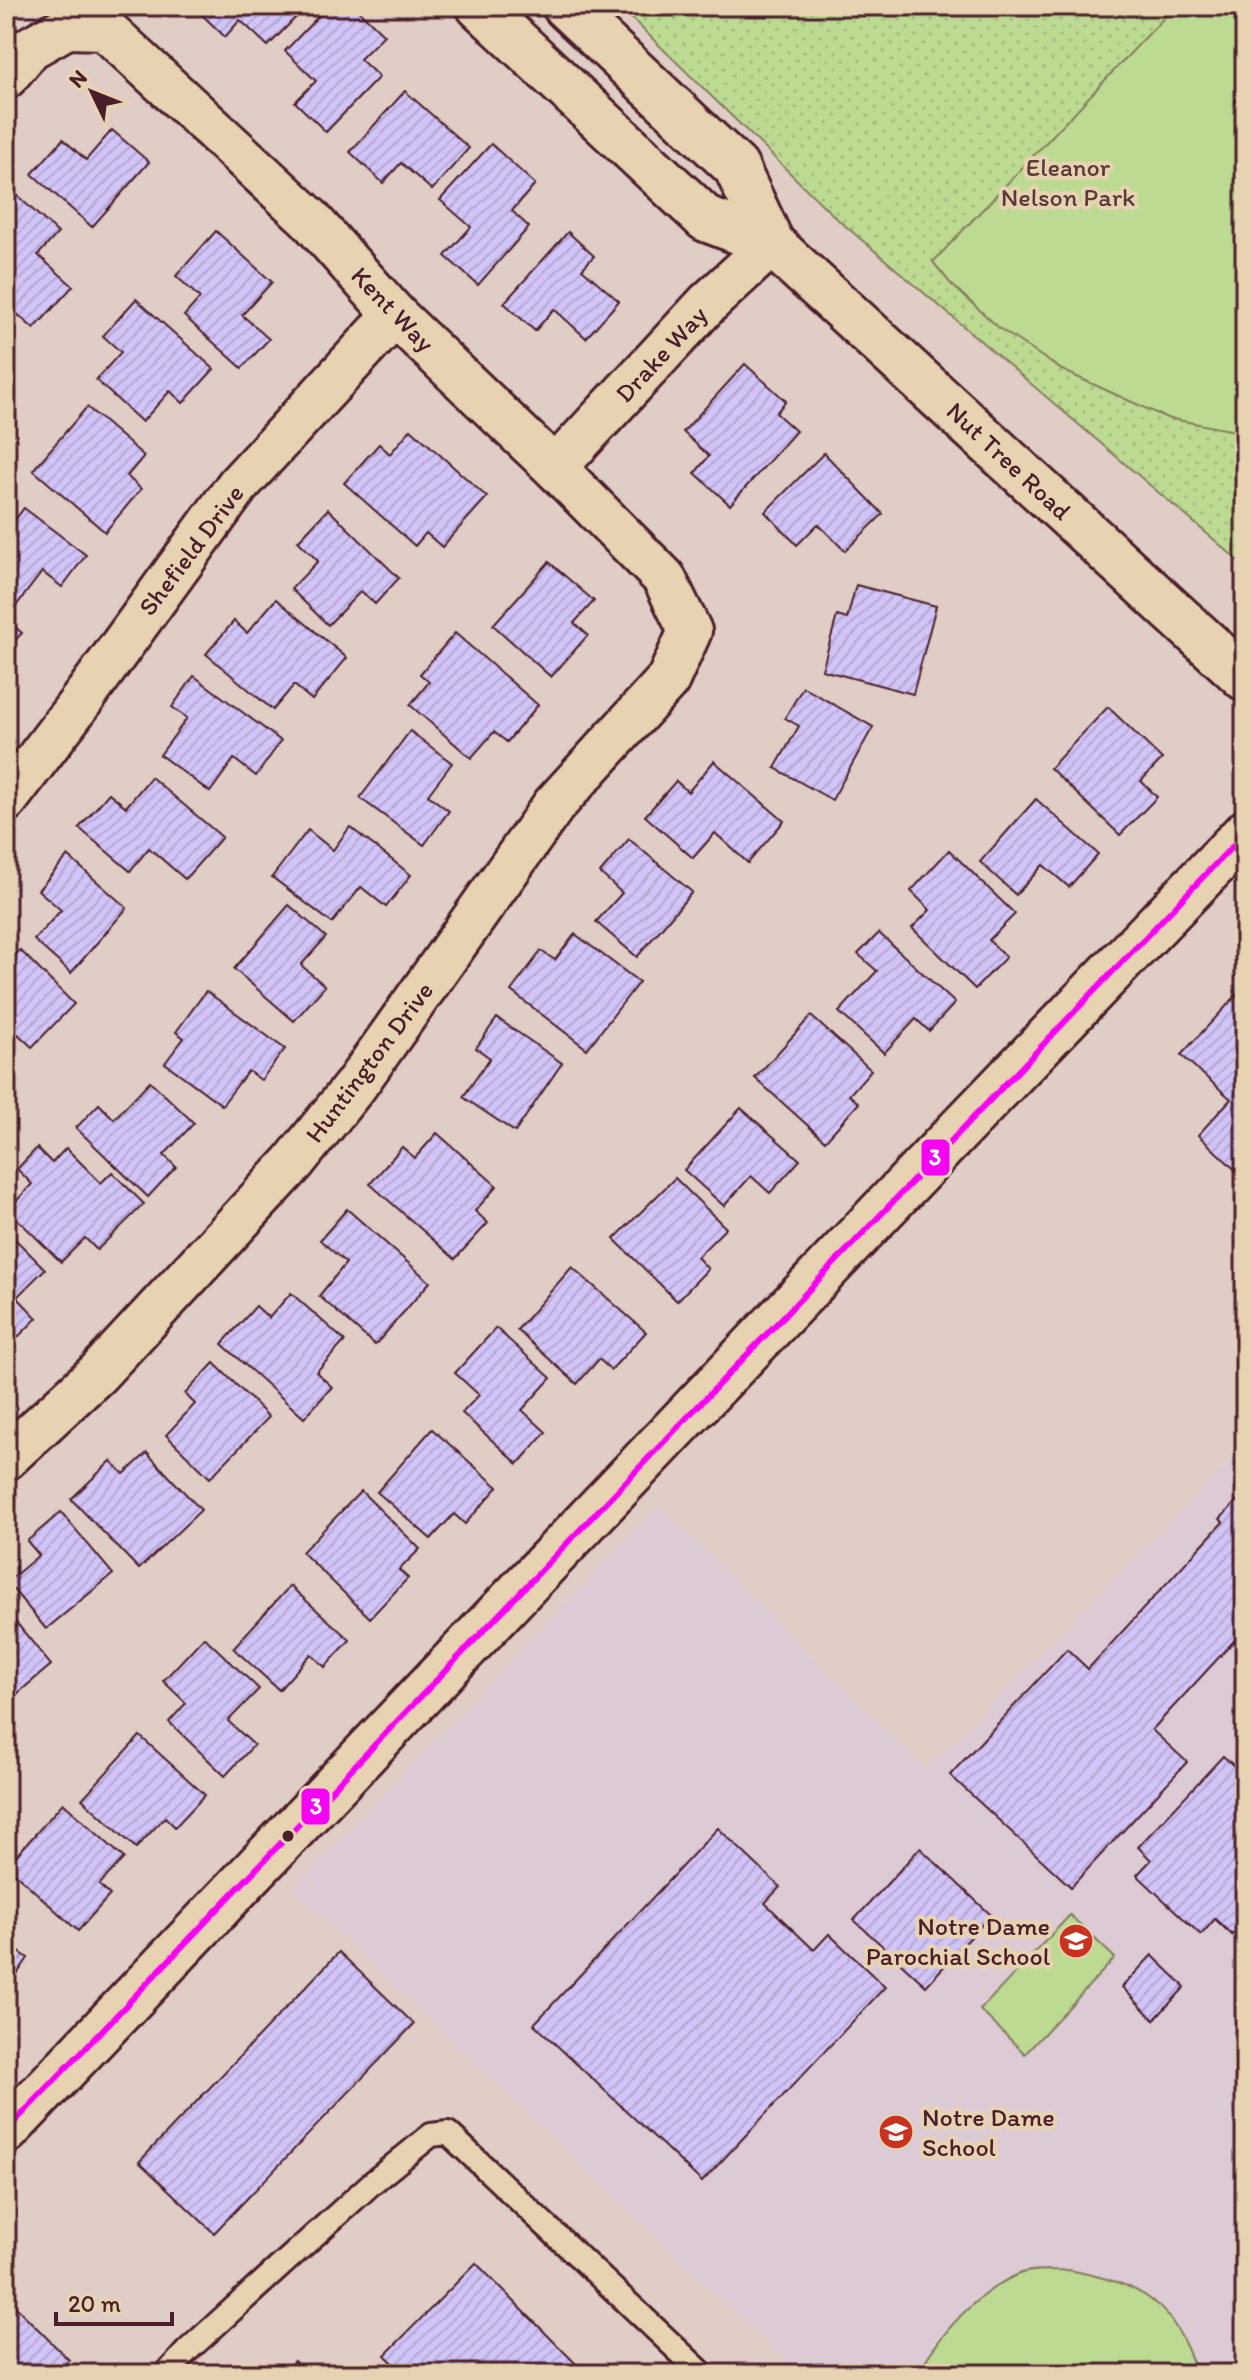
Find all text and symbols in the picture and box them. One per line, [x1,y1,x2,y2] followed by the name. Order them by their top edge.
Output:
[52,52,132,132] north arrow
[63,64,93,93] text: N
[1001,151,1135,213] park label: Eleanor Nelson Park
[345,260,441,358] street label: Kent Way
[608,299,714,409] street label: Drake Way
[940,395,1079,527] street label: Nut Tree Road
[131,478,251,622] street label: Shefield Drive
[298,975,440,1149] street label: Huntington Drive
[920,1138,951,1177] line badge: 3
[929,1144,941,1171] text: 3
[300,1787,331,1826] line badge: 3
[310,1793,322,1820] text: 3
[280,1828,296,1844] unlabelled marker
[866,1910,1050,1972] place label: Notre Dame Parochial School
[1057,1922,1095,1960] school or university icon: Notre Dame Parochial School
[922,2101,1055,2163] place label: Notre Dame School
[877,2113,915,2151] school or university icon: Notre Dame School
[56,2276,172,2326] scale bar
[68,2289,121,2318] text: 20 m

